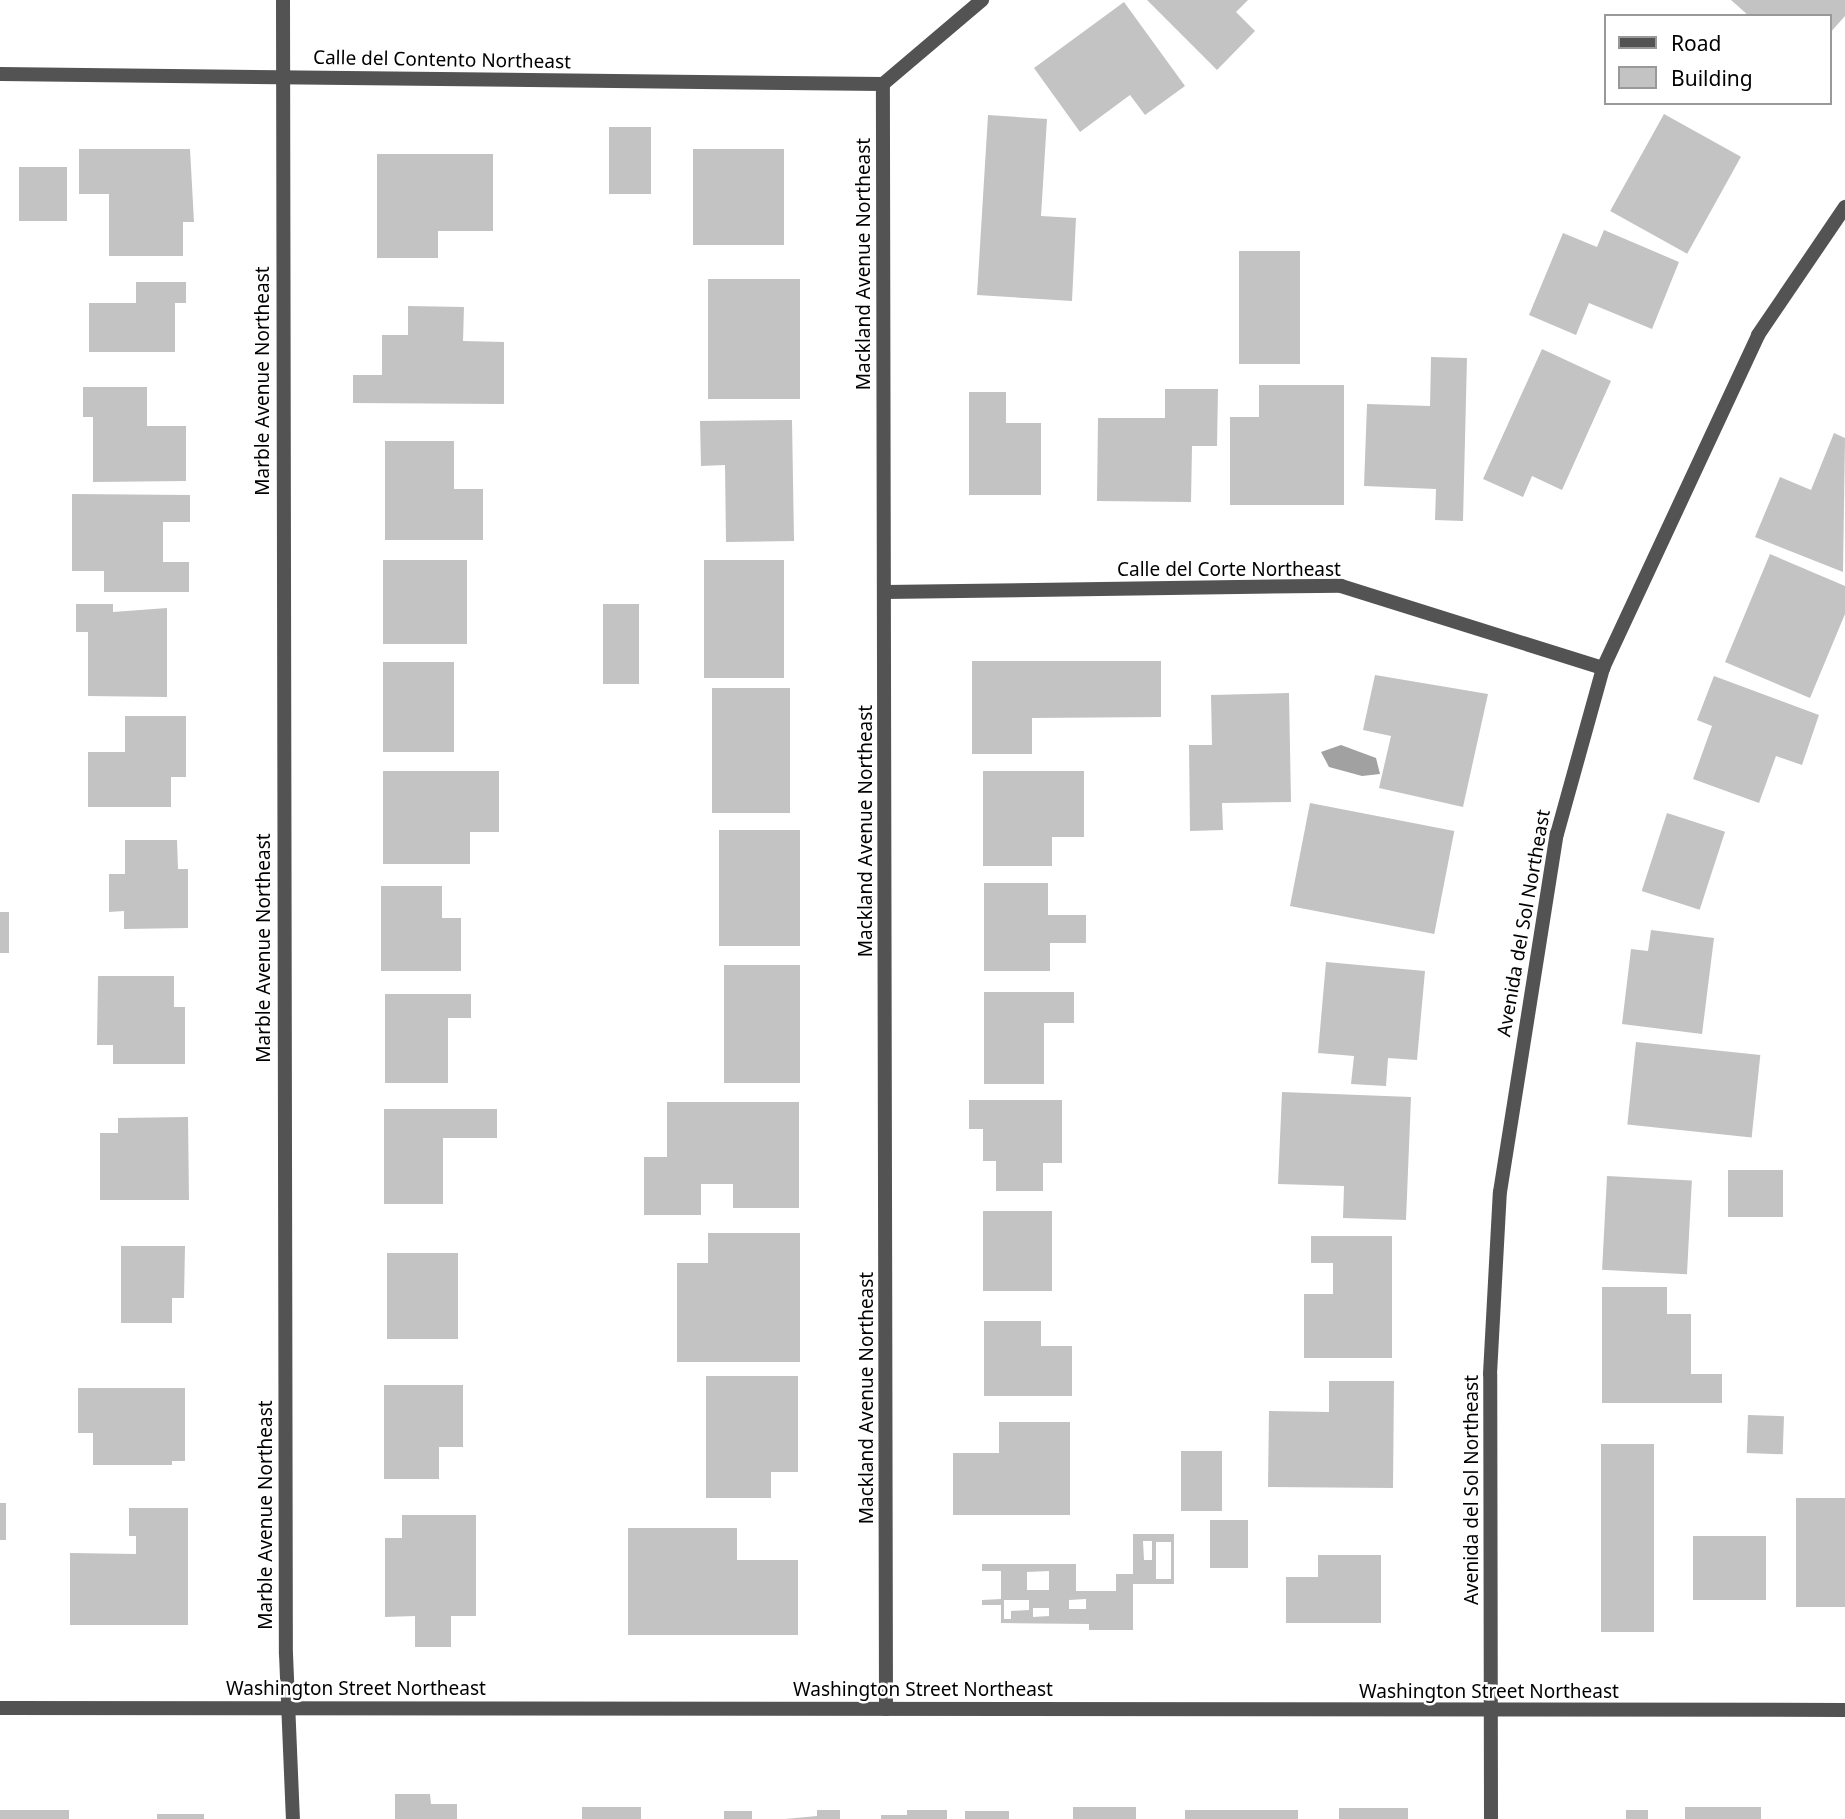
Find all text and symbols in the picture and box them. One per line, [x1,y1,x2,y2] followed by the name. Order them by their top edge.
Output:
[1604,14,1831,105] legend
[1671,29,1721,57] text: Road
[313,46,571,74] street label: Calle del Contento Northeast
[1671,64,1753,92] text: Building
[853,138,875,390] street label: Mackland Avenue Northeast
[252,266,274,496] street label: Marble Avenue Northeast
[1117,559,1341,581] street label: Calle del Corte Northeast
[855,705,877,957] street label: Mackland Avenue Northeast
[1493,808,1555,1038] street label: Avenida del Sol Northeast
[253,833,275,1063] street label: Marble Avenue Northeast
[856,1272,878,1524] street label: Mackland Avenue Northeast
[1461,1375,1483,1605] street label: Avenida del Sol Northeast
[255,1400,277,1630] street label: Marble Avenue Northeast
[226,1678,486,1700] street label: Washington Street Northeast
[793,1679,1053,1701] street label: Washington Street Northeast
[1359,1681,1619,1703] street label: Washington Street Northeast

